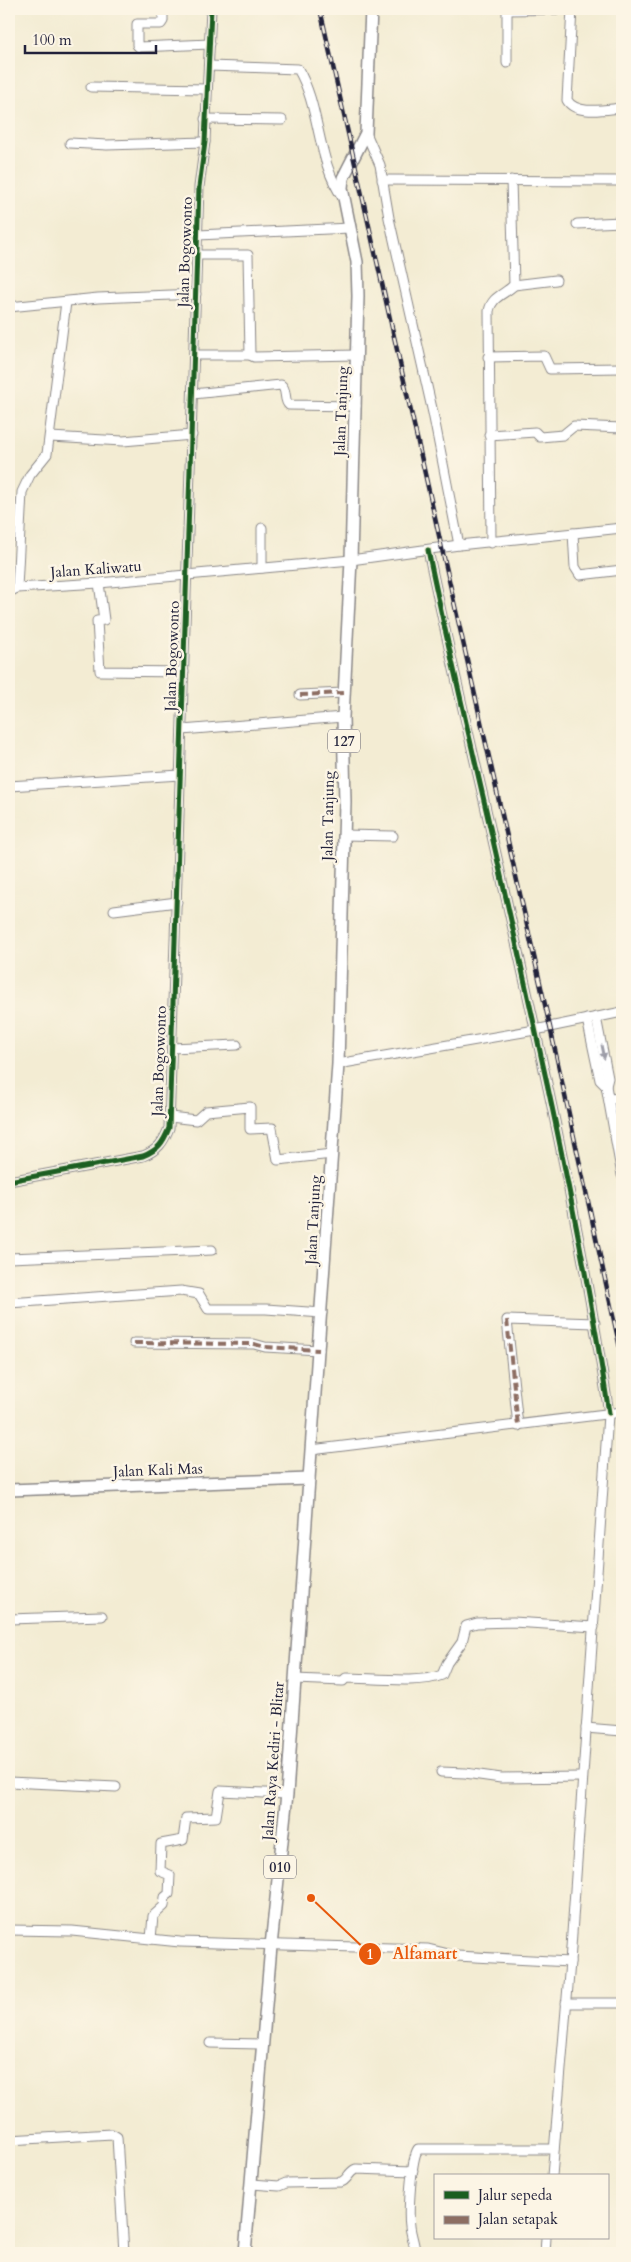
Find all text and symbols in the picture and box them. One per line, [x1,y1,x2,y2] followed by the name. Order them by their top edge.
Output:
[25,22,156,54] scale bar
[32,30,72,50] text: 100 m
[173,196,197,310] street label: Jalan Bogowonto
[329,365,353,458] street label: Jalan Tanjung
[48,556,142,582] street label: Jalan Kaliwatu
[160,600,184,714] street label: Jalan Bogowonto
[328,729,360,752] road number: 127
[317,770,339,863] street label: Jalan Tanjung
[147,1005,171,1119] street label: Jalan Bogowonto
[599,1044,607,1060] one-way arrow
[301,1174,325,1267] street label: Jalan Tanjung
[111,1458,203,1482] street label: Jalan Kali Mas
[257,1680,289,1843] street label: Jalan Raya Kediri - Blitar
[264,1855,296,1878] road number: 010
[358,1938,467,1969] callout: Alfamart
[393,1943,458,1965] text: Alfamart
[366,1944,374,1964] text: 1
[434,2174,608,2240] legend
[476,2185,553,2205] text: Jalur sepeda
[476,2209,558,2229] text: Jalan setapak

